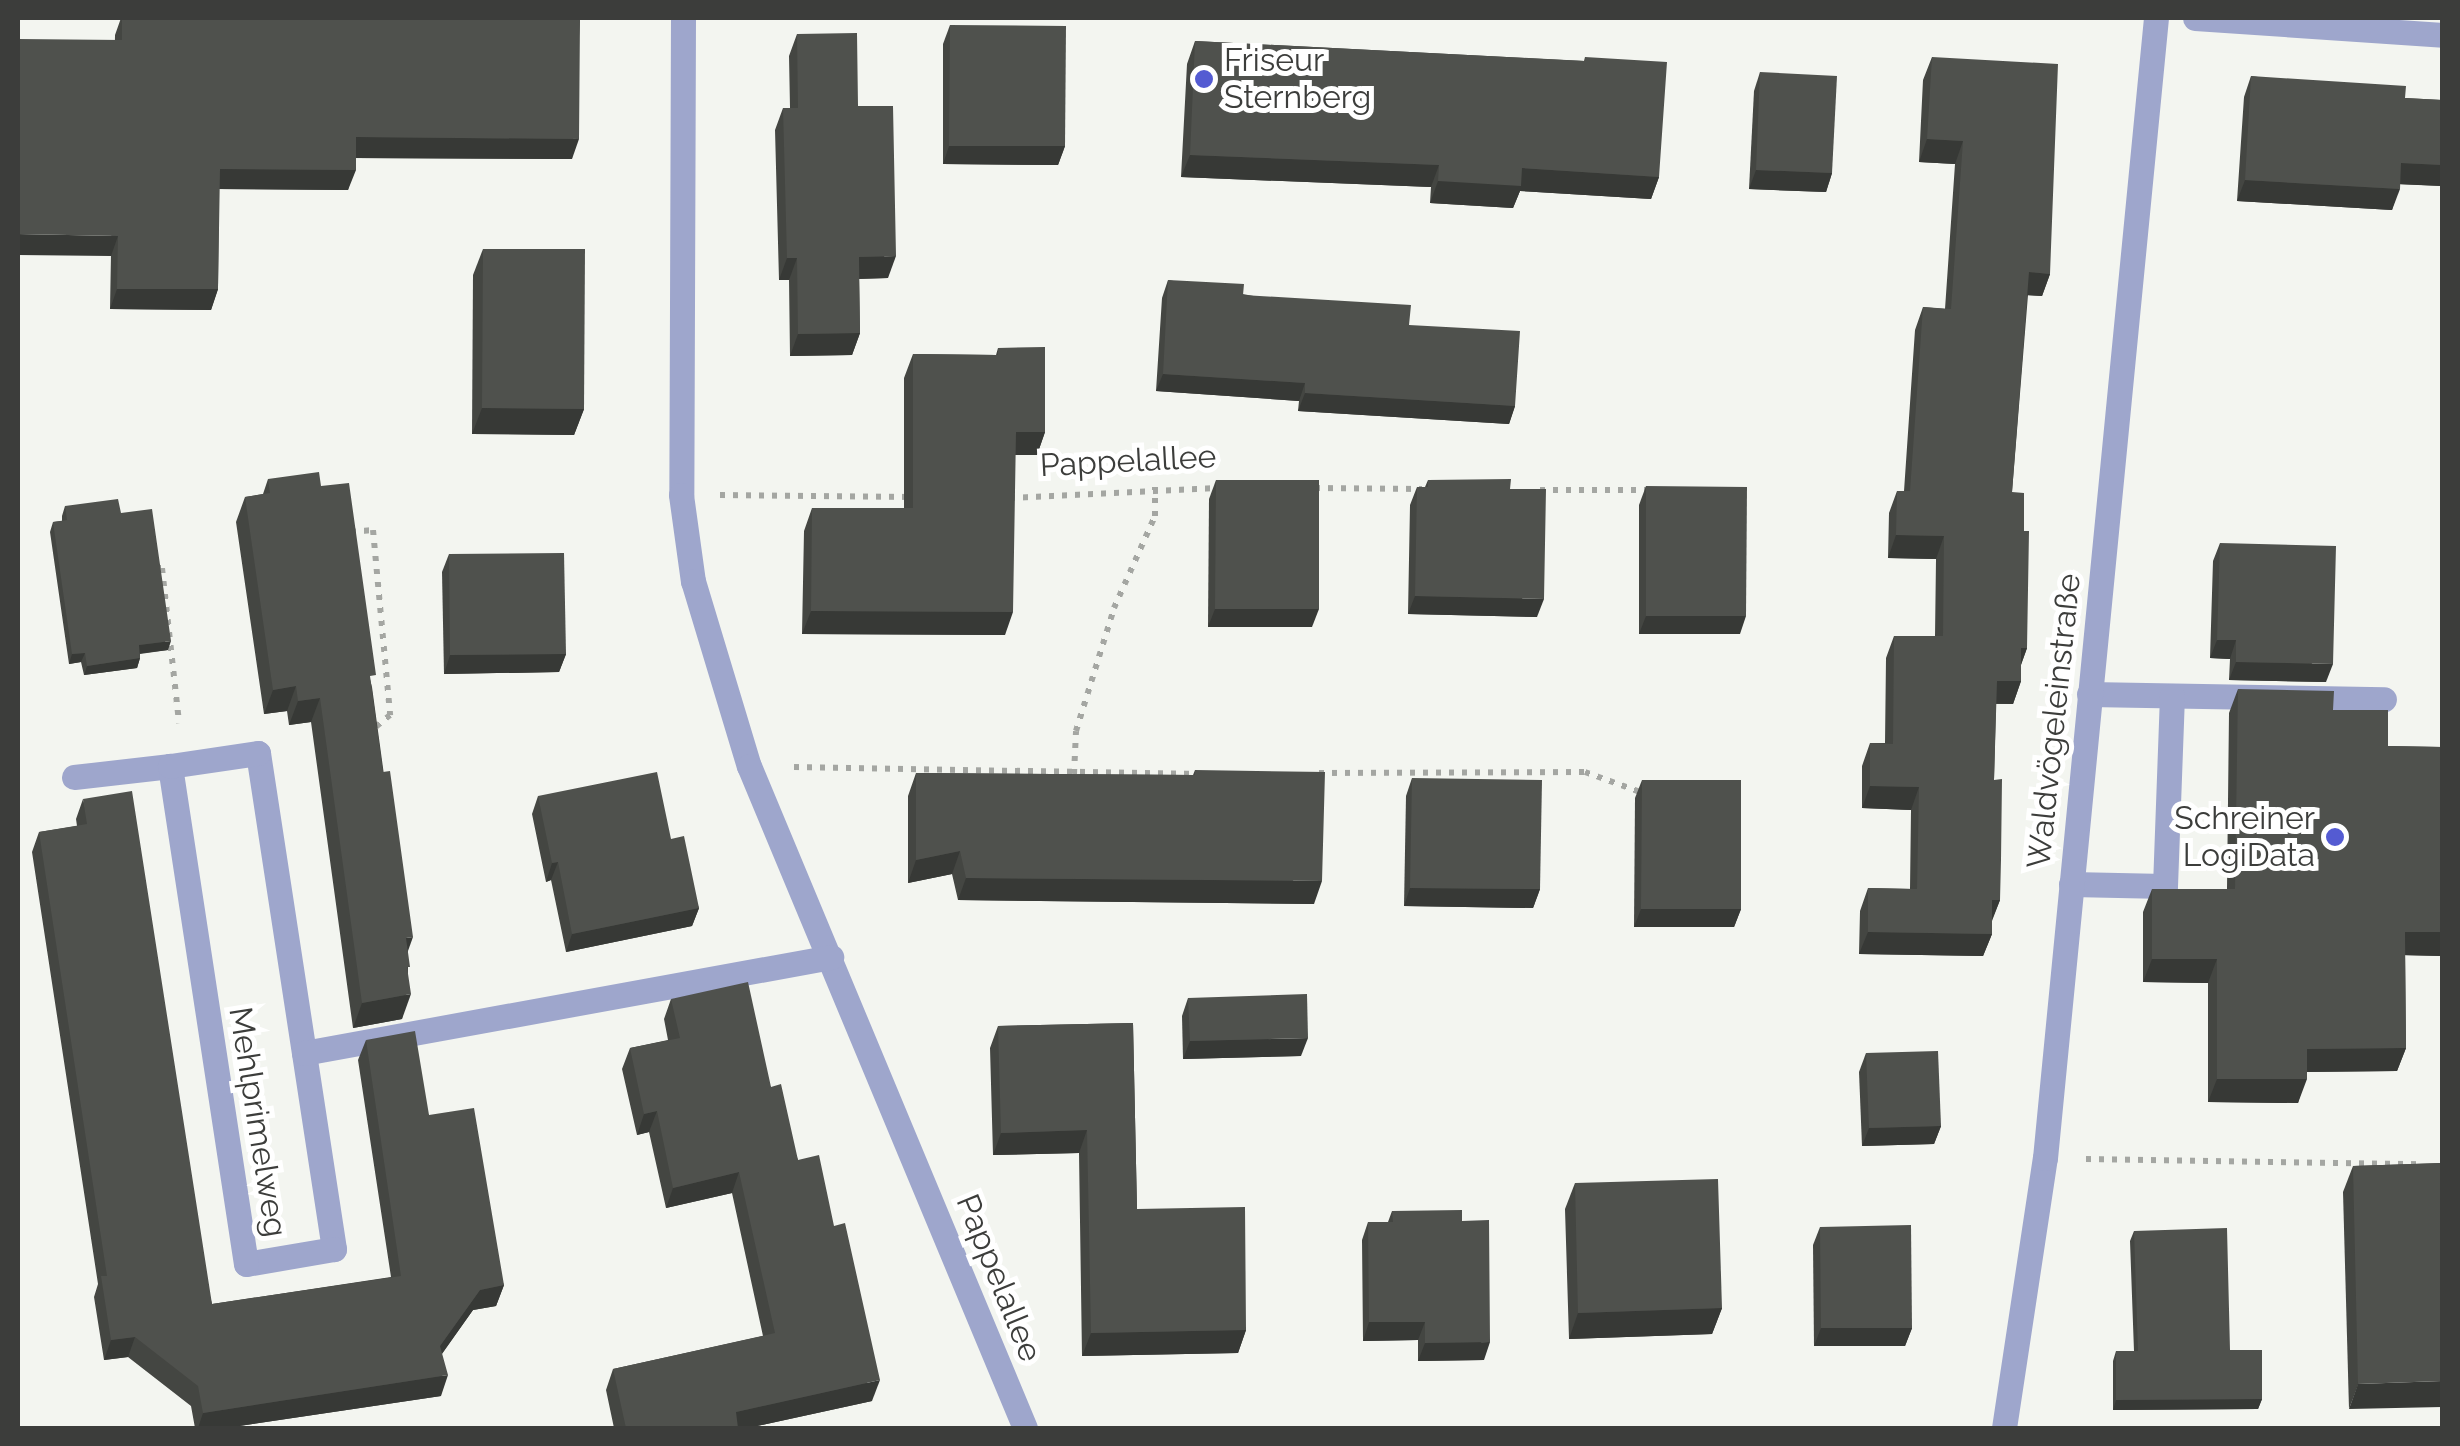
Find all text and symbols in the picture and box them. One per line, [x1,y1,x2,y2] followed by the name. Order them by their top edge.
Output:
[1224,42,1371,117] place label: Friseur Sternberg
[1193,68,1215,90] marker: Friseur Sternberg
[1039,437,1217,485] street label: Pappelallee
[2019,572,2089,870] street label: Waldvögeleinstraße
[2174,800,2315,875] place label: Schreiner LogiData
[2324,826,2346,848] marker: Schreiner LogiData
[221,1004,295,1240] street label: Mehlprimelweg
[948,1189,1050,1367] street label: Pappelallee

